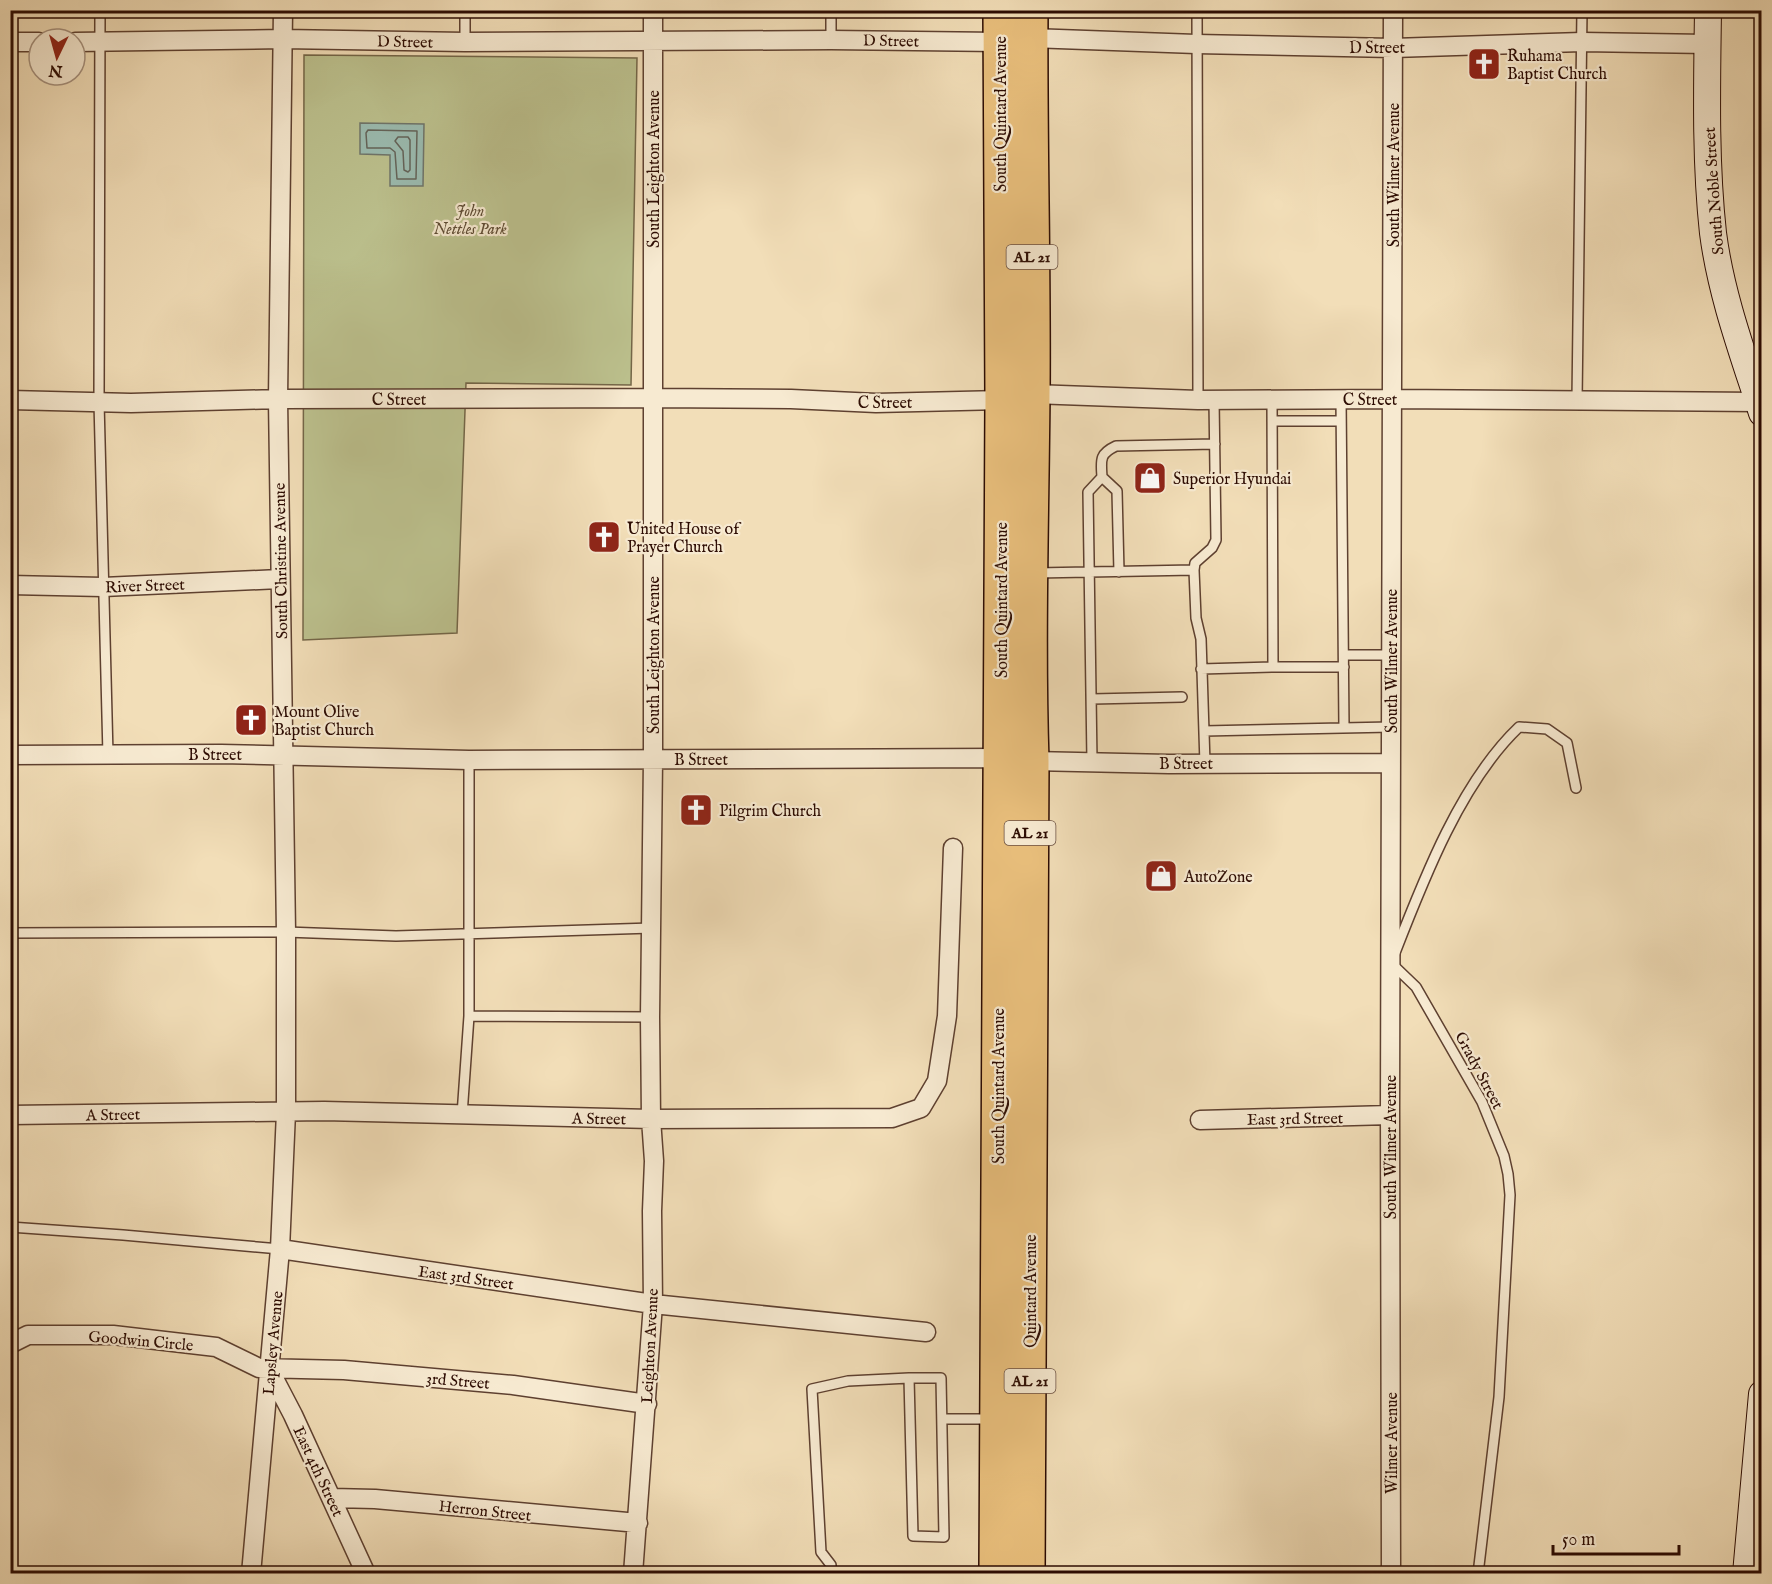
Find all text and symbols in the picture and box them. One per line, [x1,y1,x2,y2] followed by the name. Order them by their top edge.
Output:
[27,27,87,87] north arrow
[863,32,920,52] street label: D Street
[377,33,434,53] street label: D Street
[992,36,1012,192] street label: South Quintard Avenue
[1349,39,1406,59] street label: D Street
[1466,46,1502,82] church icon: Ruhama Baptist Church
[1507,47,1607,85] place label: Ruhama Baptist Church
[48,59,65,81] text: N
[645,90,665,248] street label: South Leighton Avenue
[1385,103,1405,247] street label: South Wilmer Avenue
[1701,126,1729,255] street label: South Noble Street
[433,202,507,240] park label: John Nettles Park
[1006,245,1058,269] road number: AL 21
[372,391,427,411] street label: C Street
[1343,391,1398,411] street label: C Street
[858,394,913,414] street label: C Street
[1132,460,1168,496] shop icon: Superior Hyundai
[1173,470,1291,490] place label: Superior Hyundai
[271,483,293,639] street label: South Christine Avenue
[586,519,622,555] church icon: United House of Prayer Church
[627,520,742,558] place label: United House of Prayer Church
[993,522,1013,678] street label: South Quintard Avenue
[105,576,186,598] street label: River Street
[645,576,665,734] street label: South Leighton Avenue
[1383,589,1403,733] street label: South Wilmer Avenue
[233,702,269,738] church icon: Mount Olive Baptist Church
[274,703,374,741] place label: Mount Olive Baptist Church
[188,746,242,766] street label: B Street
[674,751,728,771] street label: B Street
[1159,755,1213,775] street label: B Street
[678,792,714,828] church icon: Pilgrim Church
[719,802,821,822] place label: Pilgrim Church
[1004,821,1056,845] road number: AL 21
[1143,858,1179,894] shop icon: AutoZone
[1183,868,1253,888] place label: AutoZone
[990,1008,1010,1164] street label: South Quintard Avenue
[1449,1029,1507,1114] street label: Grady Street
[1382,1075,1402,1219] street label: South Wilmer Avenue
[85,1106,141,1126] street label: A Street
[1247,1109,1344,1131] street label: East 3rd Street
[571,1110,627,1130] street label: A Street
[1022,1234,1042,1348] street label: Quintard Avenue
[417,1262,515,1296] street label: East 3rd Street
[638,1288,664,1404] street label: Leighton Avenue
[259,1290,289,1396] street label: Lapsley Avenue
[88,1327,194,1357] street label: Goodwin Circle
[425,1369,491,1395] street label: 3rd Street
[1004,1369,1056,1393] road number: AL 21
[1383,1392,1403,1494] street label: Wilmer Avenue
[287,1423,347,1521] street label: East 4th Street
[438,1497,533,1527] street label: Herron Street
[1553,1518,1679,1556] scale bar
[1562,1529,1595,1552] text: 50 m

